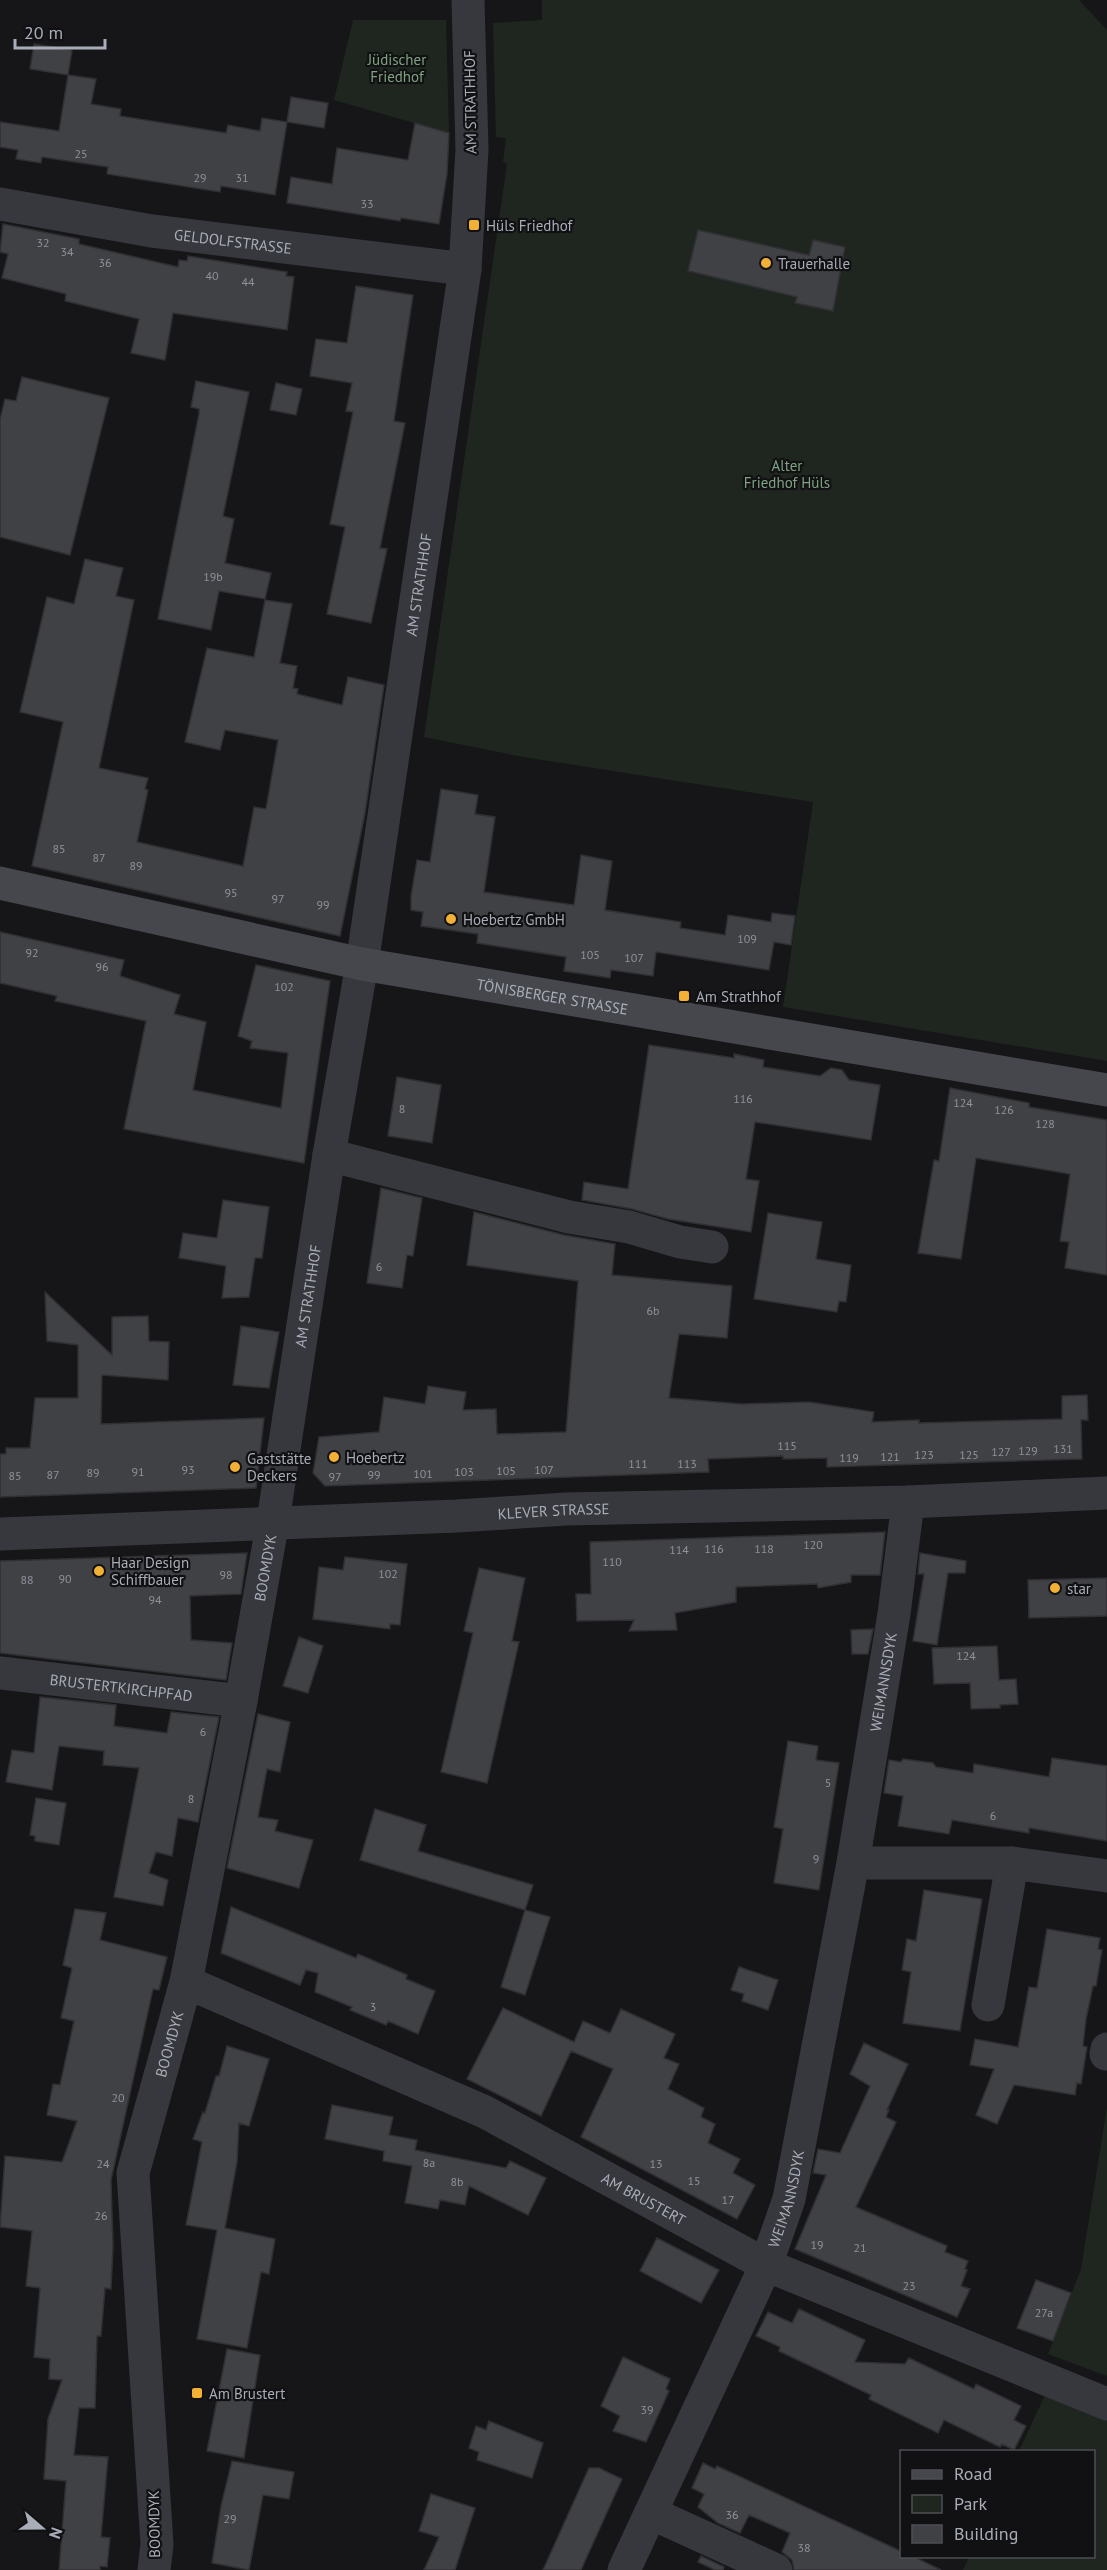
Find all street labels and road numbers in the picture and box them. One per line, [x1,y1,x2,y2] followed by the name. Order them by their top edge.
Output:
[460,50,480,154] street label: AM STRATHHOF
[173,224,293,257] street label: GELDOLFSTRASSE
[401,532,435,637] street label: AM STRATHHOF
[475,974,629,1018] street label: TÖNISBERGER STRASSE
[290,1243,325,1349] street label: AM STRATHHOF
[497,1499,610,1523] street label: KLEVER STRASSE
[249,1532,280,1603] street label: BOOMDYK
[865,1631,900,1733] street label: WEIMANNSDYK
[49,1669,193,1705] street label: BRUSTERTKIRCHPFAD
[151,2009,187,2079] street label: BOOMDYK
[763,2148,808,2250] street label: WEIMANNSDYK
[599,2168,690,2229] street label: AM BRUSTERT
[144,2490,164,2558] street label: BOOMDYK

